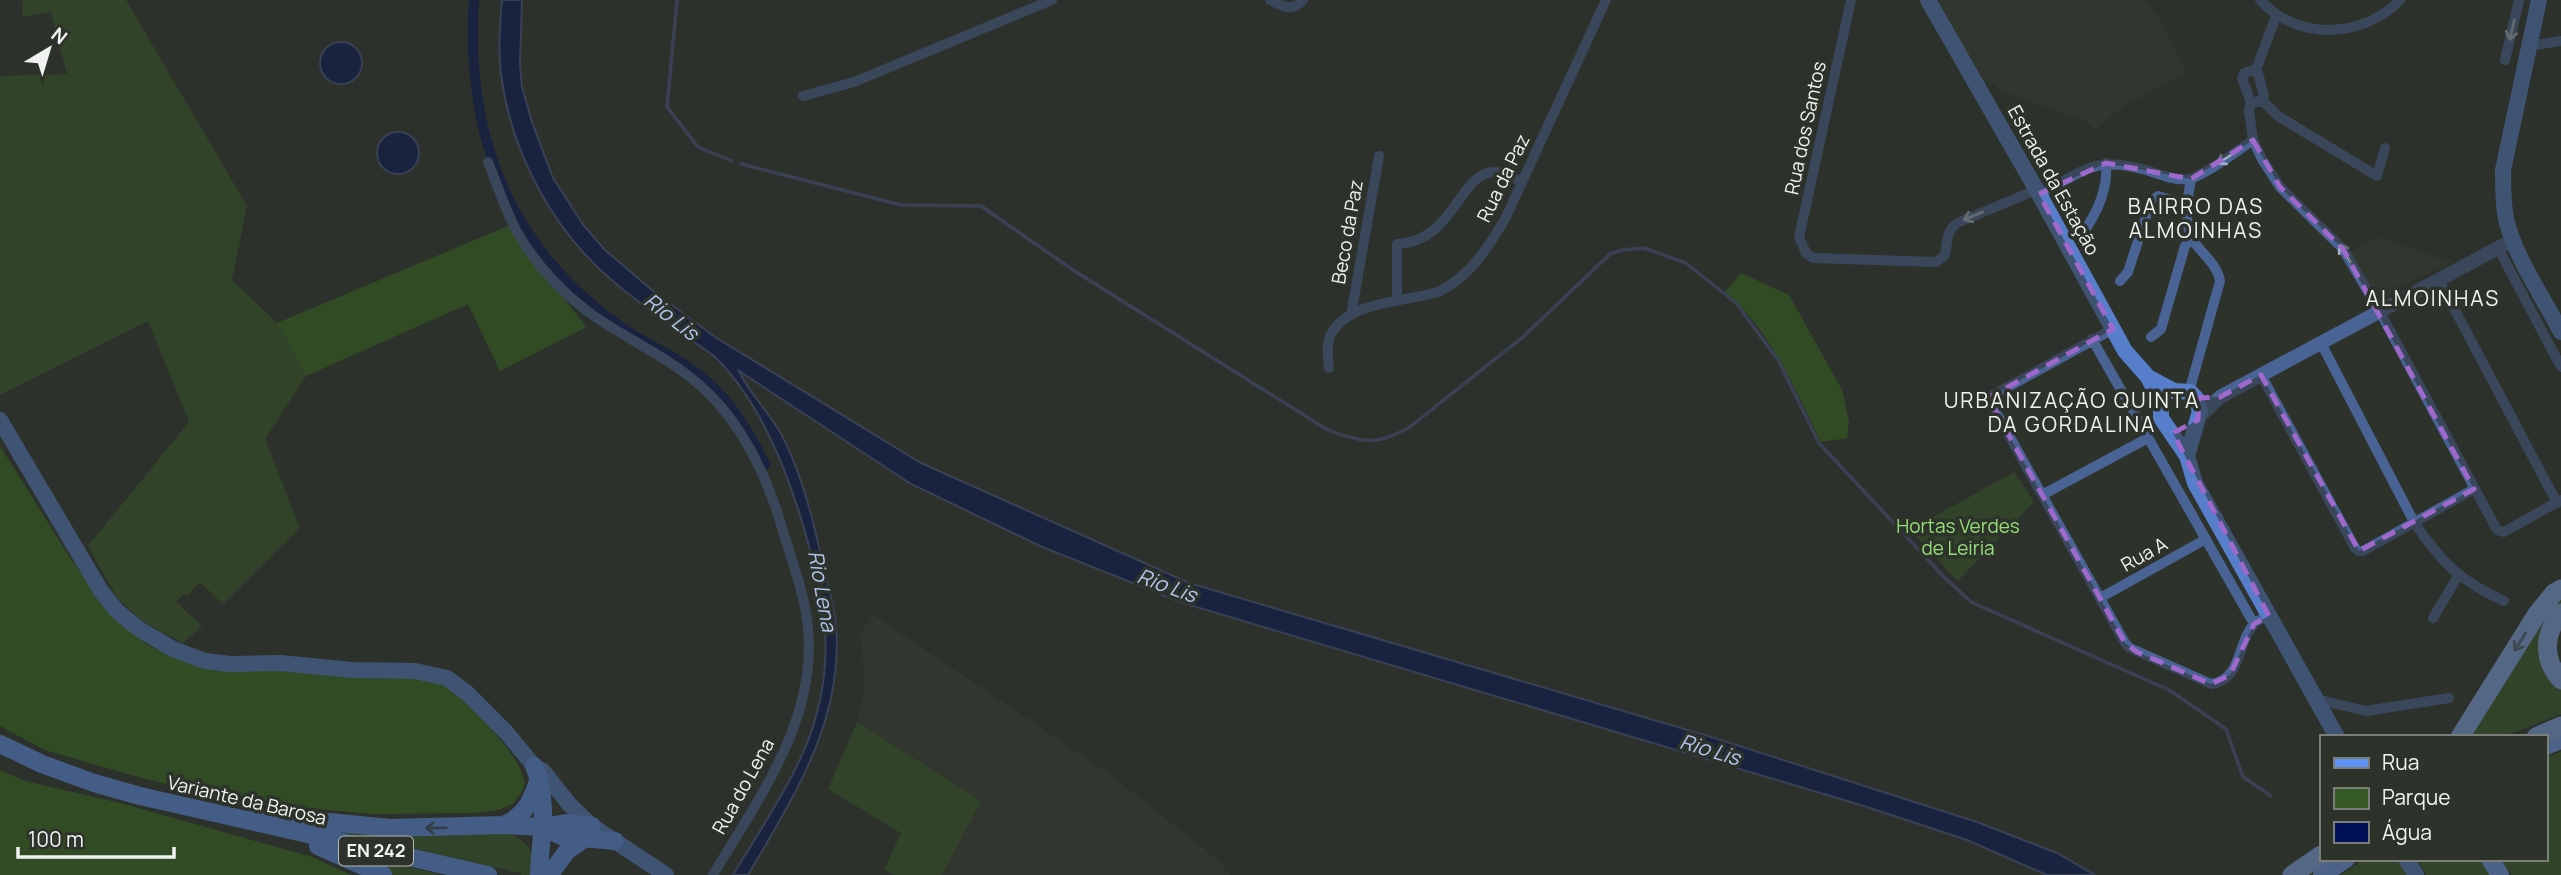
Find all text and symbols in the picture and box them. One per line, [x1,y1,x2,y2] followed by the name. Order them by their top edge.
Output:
[14,14,84,84] north arrow
[2505,18,2518,41] one-way arrow
[46,21,73,50] text: N
[1778,59,1832,197] street label: Rua dos Santos
[2002,100,2106,260] street label: Estrada da Estação
[1471,130,1535,226] street label: Rua da Paz
[2216,151,2236,165] one-way arrow
[1325,178,1369,286] street label: Beco da Paz
[2128,192,2264,244] district label: BAIRRO DAS ALMOINHAS
[1963,210,1985,223] one-way arrow
[2337,244,2352,263] one-way arrow
[2366,284,2500,312] district label: ALMOINHAS
[639,286,706,347] water label: Rio Lis
[1944,386,2200,438] district label: URBANIZAÇÃO QUINTA DA GORDALINA
[1896,513,2020,561] park label: Hortas Verdes de Leiria
[2116,531,2172,577] street label: Rua A
[802,548,844,635] water label: Rio Lena
[1134,561,1203,609] water label: Rio Lis
[2512,632,2526,652] one-way arrow
[1677,727,1746,772] water label: Rio Lis
[706,733,780,839] street label: Rua do Lena
[2320,735,2547,861] legend
[2382,748,2419,776] text: Rua
[165,769,329,831] street label: Variante da Barosa
[2382,783,2451,811] text: Parque
[18,816,173,860] scale bar
[2382,818,2432,846] text: Água
[424,821,447,835] one-way arrow
[28,825,84,853] text: 100 m
[339,836,413,866] road number: EN 242

